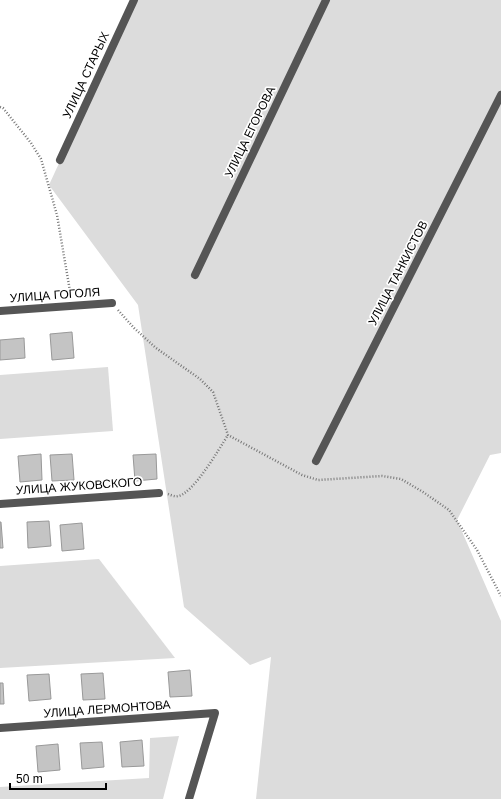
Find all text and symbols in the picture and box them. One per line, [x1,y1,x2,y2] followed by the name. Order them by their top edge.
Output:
[60,30,112,120] street label: УЛИЦА СТАРЫХ
[222,84,278,180] street label: УЛИЦА ЕГОРОВА
[366,218,430,328] street label: УЛИЦА ТАНКИСТОВ
[9,285,101,305] street label: УЛИЦА ГОГОЛЯ
[15,475,143,497] street label: УЛИЦА ЖУКОВСКОГО
[43,698,171,720] street label: УЛИЦА ЛЕРМОНТОВА
[10,765,106,791] scale bar
[16,772,43,786] text: 50 m

